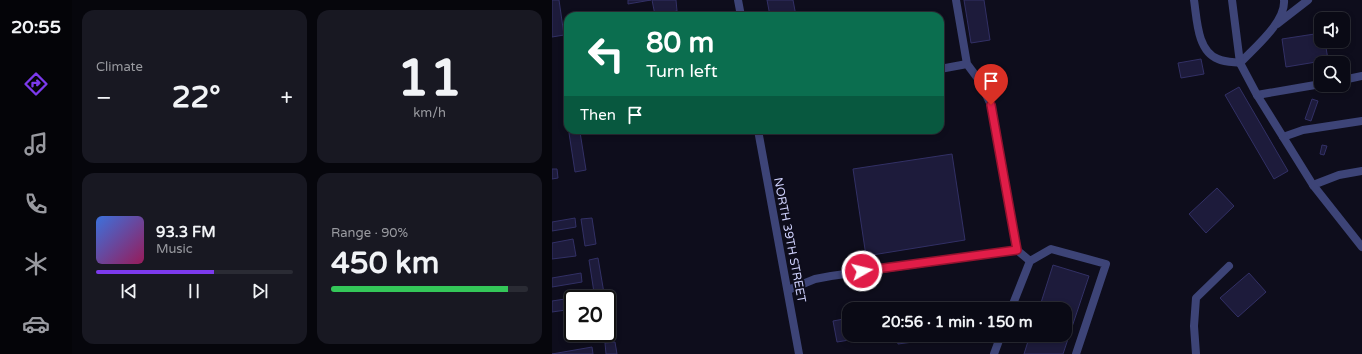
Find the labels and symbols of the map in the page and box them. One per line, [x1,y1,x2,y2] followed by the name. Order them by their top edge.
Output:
[974,64,1008,105] pin
[771,176,809,305] street label: NORTH 39TH STREET
[841,250,883,292] position arrow
[564,290,616,342] speed limit sign: 20

